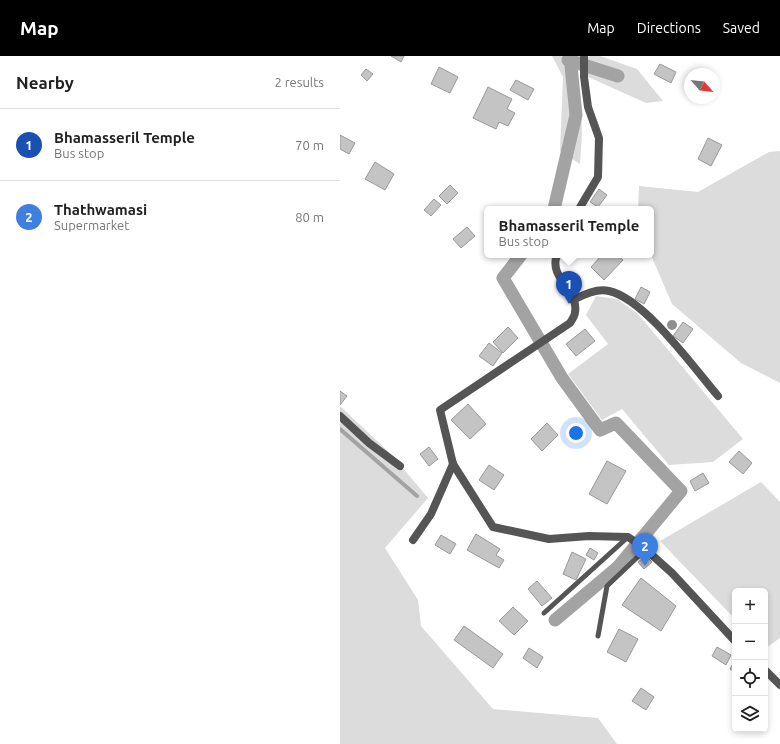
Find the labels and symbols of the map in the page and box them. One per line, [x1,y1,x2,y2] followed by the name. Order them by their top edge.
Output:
[684,68,720,104] north arrow
[556,271,582,304] pin: 1
[566,423,586,443] your location
[632,533,658,566] pin: 2

